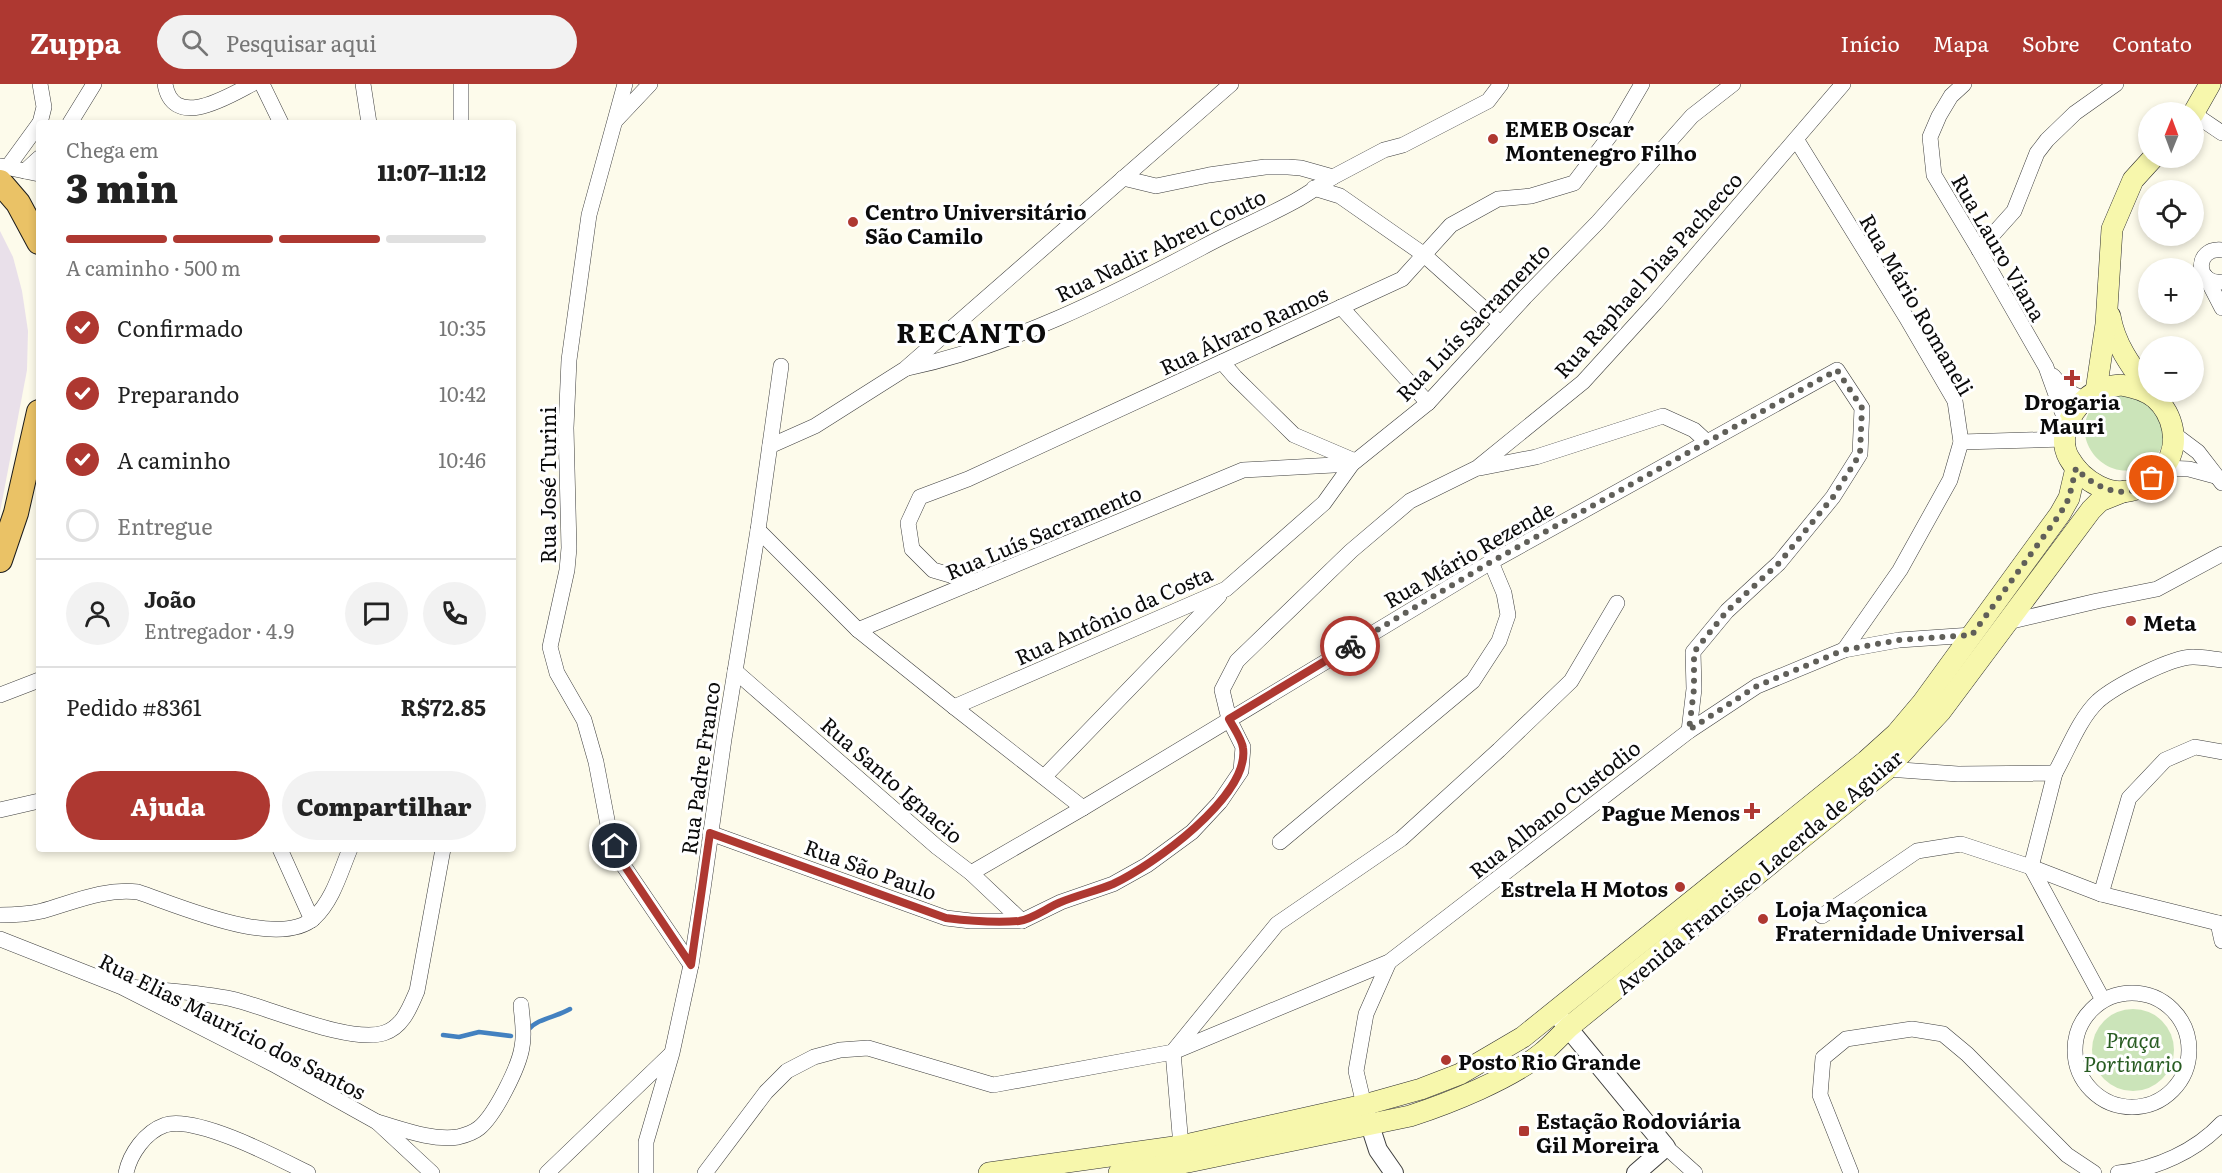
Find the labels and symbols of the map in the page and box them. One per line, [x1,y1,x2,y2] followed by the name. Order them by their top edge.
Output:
[2138,102,2204,168] north arrow
[1505,112,1697,167] place label: EMEB Oscar Montenegro Filho
[1486,132,1500,146] marker: EMEB Oscar Montenegro Filho
[1546,164,1748,384] street label: Rua Raphael Dias Pachecco
[1945,168,2055,327] street label: Rua Lauro Viana
[1050,180,1270,308] street label: Rua Nadir Abreu Couto
[865,195,1087,250] place label: Centro Universitário São Camilo
[1853,208,1983,400] street label: Rua Mário Romaneli
[846,215,860,229] marker: Centro Universitário São Camilo
[1388,235,1556,407] street label: Rua Luís Sacramento
[1154,276,1332,382] street label: Rua Álvaro Ramos
[896,311,1048,351] district label: RECANTO
[2065,371,2079,385] marker: Drogaria Mauri
[2024,385,2121,440] place label: Drogaria Mauri
[531,407,562,563] street label: Rua José Turini
[2126,452,2177,503] pin
[940,476,1146,586] street label: Rua Luís Sacramento
[1377,492,1559,614] street label: Rua Mário Rezende
[1009,556,1217,672] street label: Rua Antônio da Costa
[2143,606,2197,637] place label: Meta
[2124,614,2138,628] marker: Meta
[1320,616,1380,676] courier
[672,679,726,857] street label: Rua Padre Franco
[815,708,971,850] street label: Rua Santo Ignacio
[1462,731,1646,885] street label: Rua Albano Custodio
[1608,741,1908,1001] street label: Avenida Francisco Lacerda de Aguiar
[1601,796,1740,827] place label: Pague Menos
[1745,804,1759,818] marker: Pague Menos
[589,820,640,871] pin
[800,830,942,906] street label: Rua São Paulo
[1500,872,1668,903] place label: Estrela H Motos
[1673,880,1687,894] marker: Estrela H Motos
[1775,892,2025,947] place label: Loja Maçonica Fraternidade Universal
[1756,912,1770,926] marker: Loja Maçonica Fraternidade Universal
[94,944,372,1106] street label: Rua Elias Maurício dos Santos
[2083,1023,2183,1078] park label: Praça Portinario
[1458,1045,1641,1076] place label: Posto Rio Grande
[1439,1053,1453,1067] marker: Posto Rio Grande
[1536,1104,1742,1159] place label: Estação Rodoviária Gil Moreira
[1517,1124,1531,1138] marker: Estação Rodoviária Gil Moreira

